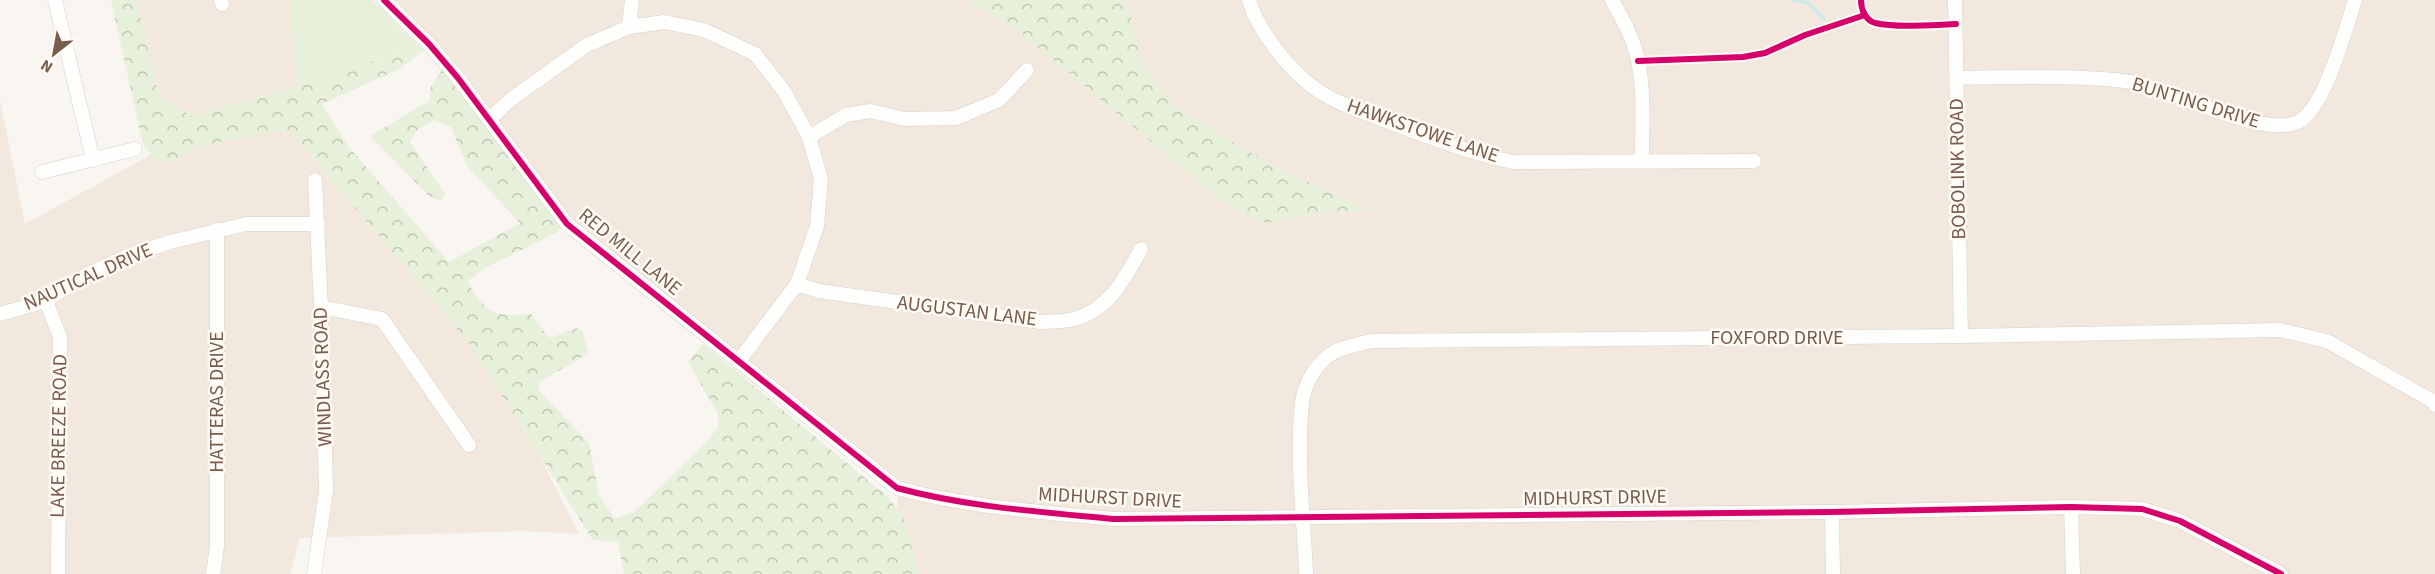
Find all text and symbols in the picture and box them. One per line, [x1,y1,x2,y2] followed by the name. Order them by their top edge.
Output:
[24,24,84,84] north arrow
[37,54,57,78] text: N
[2128,70,2264,136] street label: BUNTING DRIVE
[1343,92,1503,170] street label: HAWKSTOWE LANE
[1943,98,1973,240] street label: BOBOLINK ROAD
[572,202,688,302] street label: RED MILL LANE
[19,236,157,318] street label: NAUTICAL DRIVE
[896,289,1038,333] street label: AUGUSTAN LANE
[307,307,339,447] street label: WINDLASS ROAD
[1710,324,1844,352] street label: FOXFORD DRIVE
[203,331,231,473] street label: HATTERAS DRIVE
[44,354,74,518] street label: LAKE BREEZE ROAD
[1037,480,1183,516] street label: MIDHURST DRIVE
[1523,483,1667,513] street label: MIDHURST DRIVE

